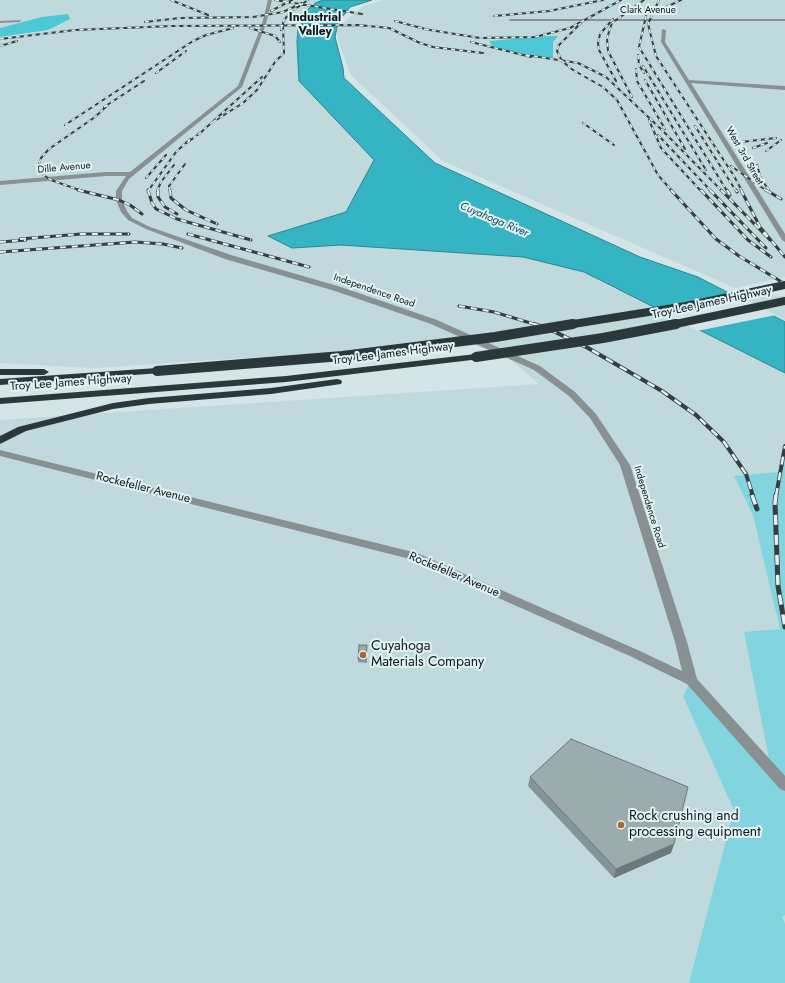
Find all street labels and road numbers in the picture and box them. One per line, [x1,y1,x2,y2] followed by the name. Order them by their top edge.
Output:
[620,5,676,17] street label: Clark Avenue
[723,125,765,187] street label: West 3rd Street
[37,160,91,176] street label: Dille Avenue
[332,271,416,311] street label: Independence Road
[651,283,773,323] street label: Troy Lee James Highway
[332,339,454,369] street label: Troy Lee James Highway
[10,372,132,394] street label: Troy Lee James Highway
[631,464,667,550] street label: Independence Road
[94,469,192,507] street label: Rockefeller Avenue
[407,549,501,601] street label: Rockefeller Avenue

